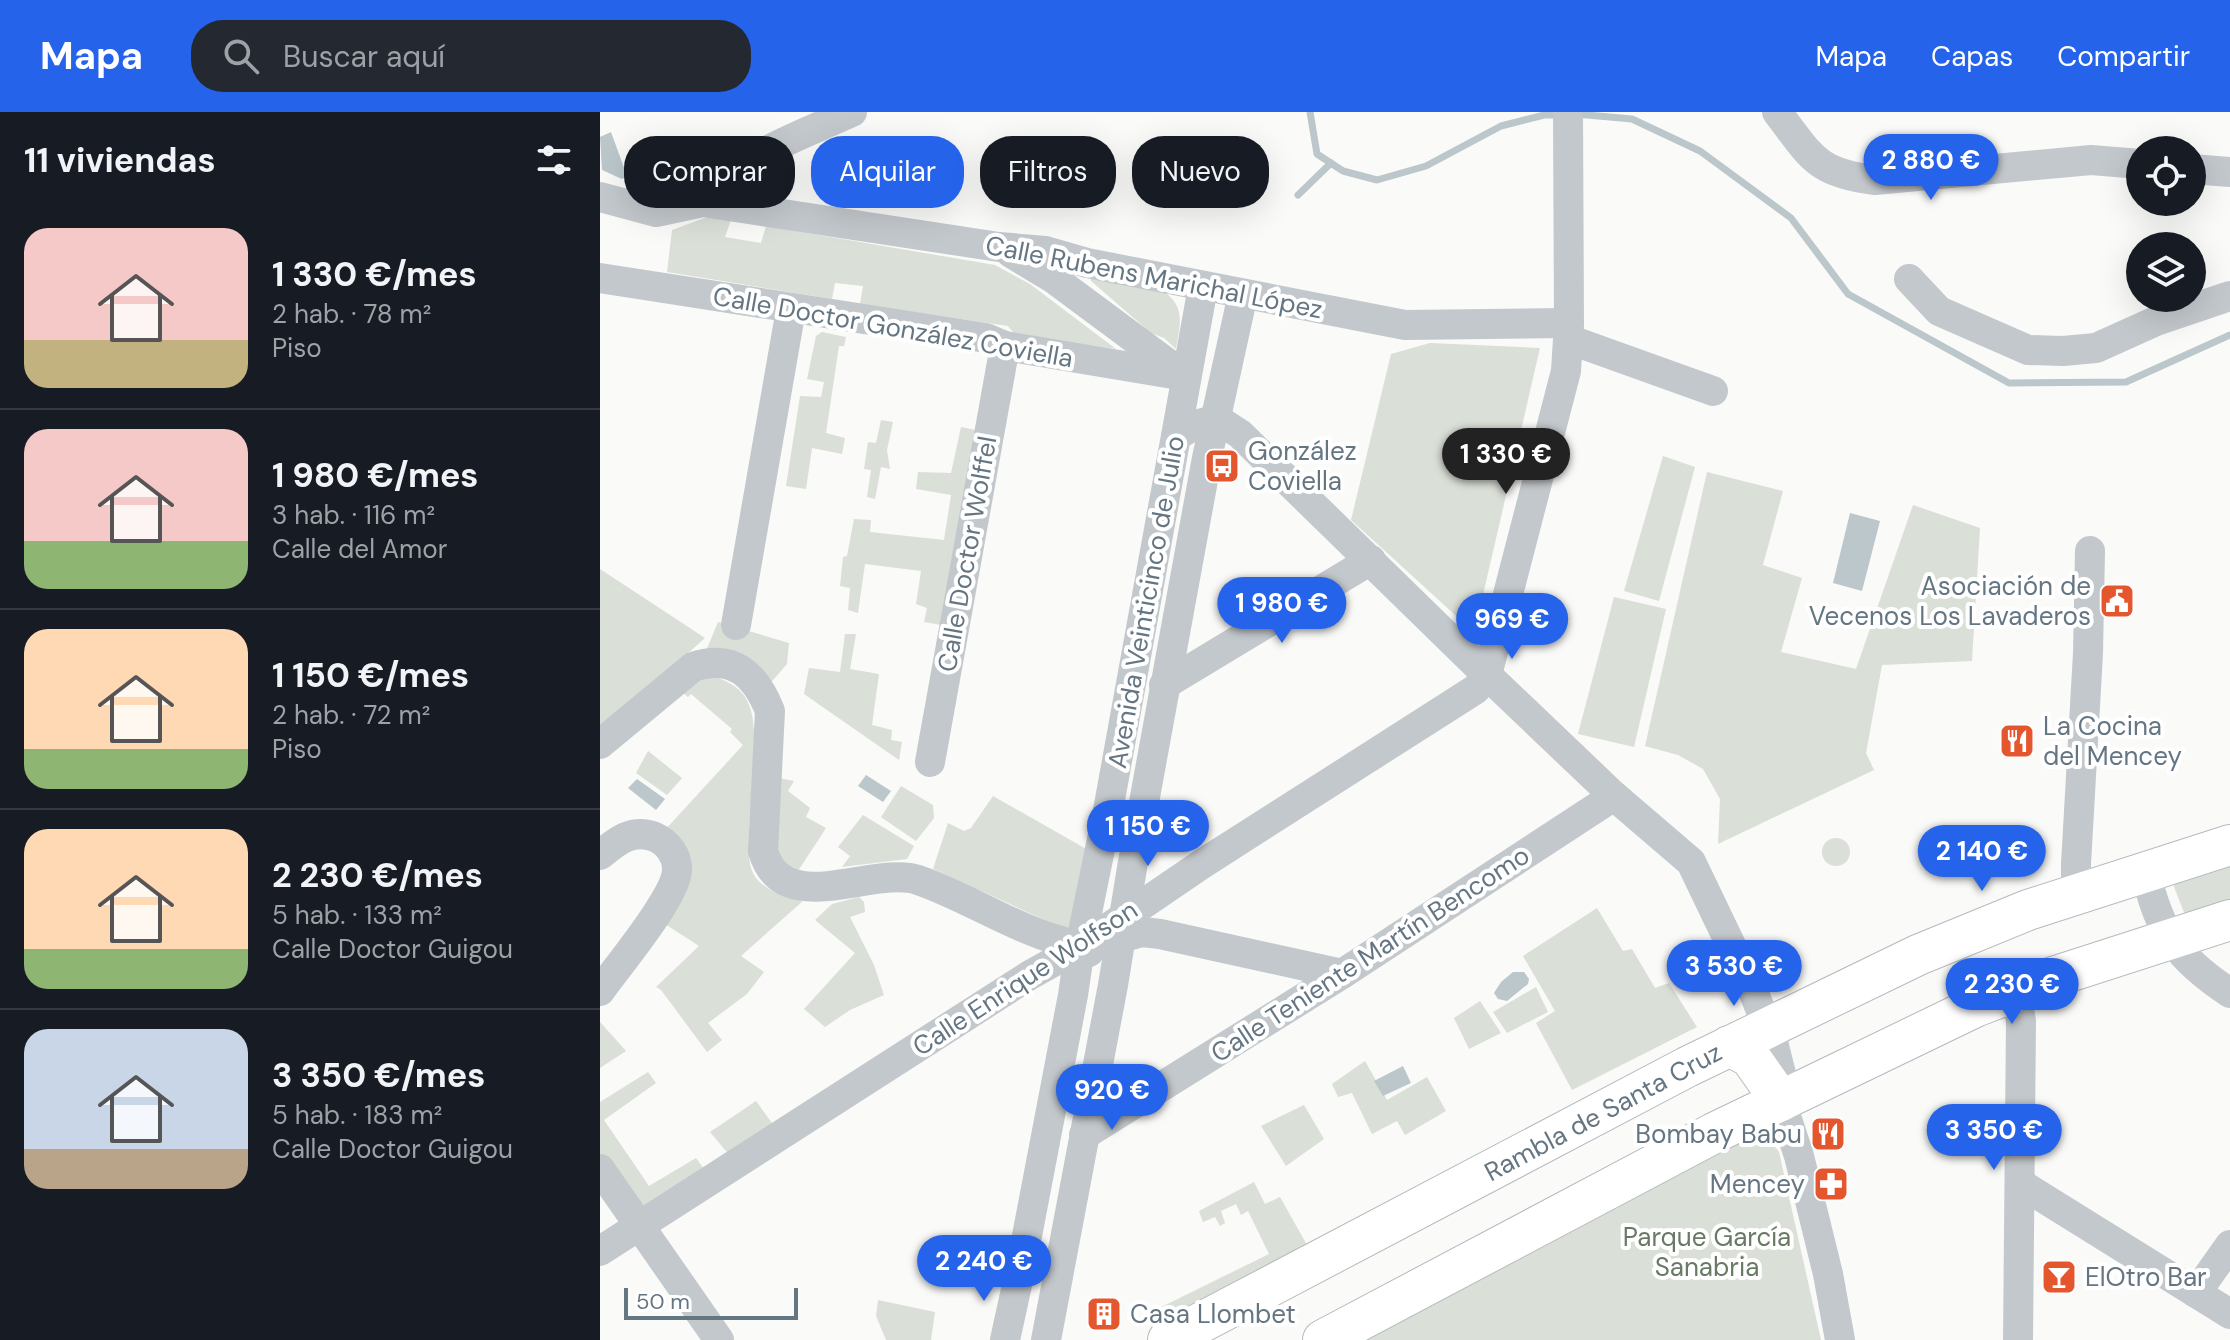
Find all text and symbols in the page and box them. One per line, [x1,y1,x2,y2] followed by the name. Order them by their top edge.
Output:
[191,20,751,92] search box
[40,31,143,81] text: Mapa
[219,34,263,78] icon: search
[283,37,445,76] text: Buscar aquí
[1816,38,1887,75] text: Mapa
[1931,38,2013,75] text: Capas
[2057,38,2190,75] text: Compartir
[1857,134,2005,202] pin: 2 880 €
[624,136,795,208] chip: Comprar
[811,136,964,208] chip: Alquilar
[980,136,1116,208] chip: Filtros
[1132,136,1269,208] chip: Nuevo
[2126,136,2206,312] map controls
[2126,136,2206,216] button: locate
[24,138,216,183] text: 11 viviendas
[532,138,576,182] icon: filters
[1882,143,1980,177] text: 2 880 €
[983,228,1325,326] street label: Calle Rubens Marichal López
[2126,232,2206,312] button: layers
[272,252,477,297] text: 1 330 €/mes
[88,260,184,356] icon: home
[710,279,1076,375] street label: Calle Doctor González Coviella
[272,297,431,331] text: 2 hab. · 78 m²
[272,331,322,365] text: Piso
[1432,428,1580,496] pin: 1 330 €
[1100,433,1192,771] street label: Avenida Veinticinco de Julio
[930,434,1004,674] street label: Calle Doctor Wolffel
[1248,434,1357,498] place label: González Coviella
[1460,437,1552,471] text: 1 330 €
[1203,447,1241,485] bus stop icon: González Coviella
[272,453,478,498] text: 1 980 €/mes
[88,461,184,557] icon: home
[272,498,435,532] text: 3 hab. · 116 m²
[272,532,447,566] text: Calle del Amor
[1809,569,2091,633] place label: Asociación de Vecenos Los Lavaderos
[1208,577,1356,645] pin: 1 980 €
[2098,582,2136,620] public building icon: Asociación de Vecenos Los Lavaderos
[1235,586,1329,620] text: 1 980 €
[1456,593,1568,661] pin: 969 €
[1474,602,1550,636] text: 969 €
[272,653,469,698] text: 1 150 €/mes
[88,661,184,757] icon: home
[272,698,430,732] text: 2 hab. · 72 m²
[2043,709,2182,773] place label: La Cocina del Mencey
[1998,722,2036,760] restaurant icon: La Cocina del Mencey
[272,732,322,766] text: Piso
[1074,800,1222,868] pin: 1 150 €
[1105,809,1191,843] text: 1 150 €
[1908,825,2056,893] pin: 2 140 €
[1936,834,2028,868] text: 2 140 €
[1204,838,1536,1070] street label: Calle Teniente Martín Bencomo
[272,853,483,898] text: 2 230 €/mes
[88,861,184,957] icon: home
[906,893,1144,1063] street label: Calle Enrique Wolfson
[272,898,442,932] text: 5 hab. · 133 m²
[272,932,513,966] text: Calle Doctor Guigou
[1660,940,1808,1008] pin: 3 530 €
[1685,949,1783,983] text: 3 530 €
[1938,958,2086,1026] pin: 2 230 €
[1964,967,2060,1001] text: 2 230 €
[1478,1035,1728,1189] street label: Rambla de Santa Cruz
[272,1053,485,1098] text: 3 350 €/mes
[88,1061,184,1157] icon: home
[1056,1064,1168,1132] pin: 920 €
[1074,1073,1150,1107] text: 920 €
[272,1098,442,1132] text: 5 hab. · 183 m²
[1920,1104,2068,1172] pin: 3 350 €
[1945,1113,2043,1147] text: 3 350 €
[1809,1115,1847,1153] restaurant icon: Bombay Babu
[1635,1117,1802,1151] place label: Bombay Babu
[272,1132,513,1166] text: Calle Doctor Guigou
[1812,1165,1850,1203] pharmacy icon: Mencey
[1710,1167,1805,1201] place label: Mencey
[1623,1220,1791,1284] park label: Parque García Sanabria
[910,1235,1058,1303] pin: 2 240 €
[935,1244,1033,1278] text: 2 240 €
[2040,1258,2078,1296] bar icon: ElOtro Bar
[2085,1260,2207,1294] place label: ElOtro Bar
[624,1284,798,1320] scale bar
[636,1287,690,1316] text: 50 m
[1085,1295,1123,1333] building icon: Casa Llombet
[1130,1297,1296,1331] place label: Casa Llombet

